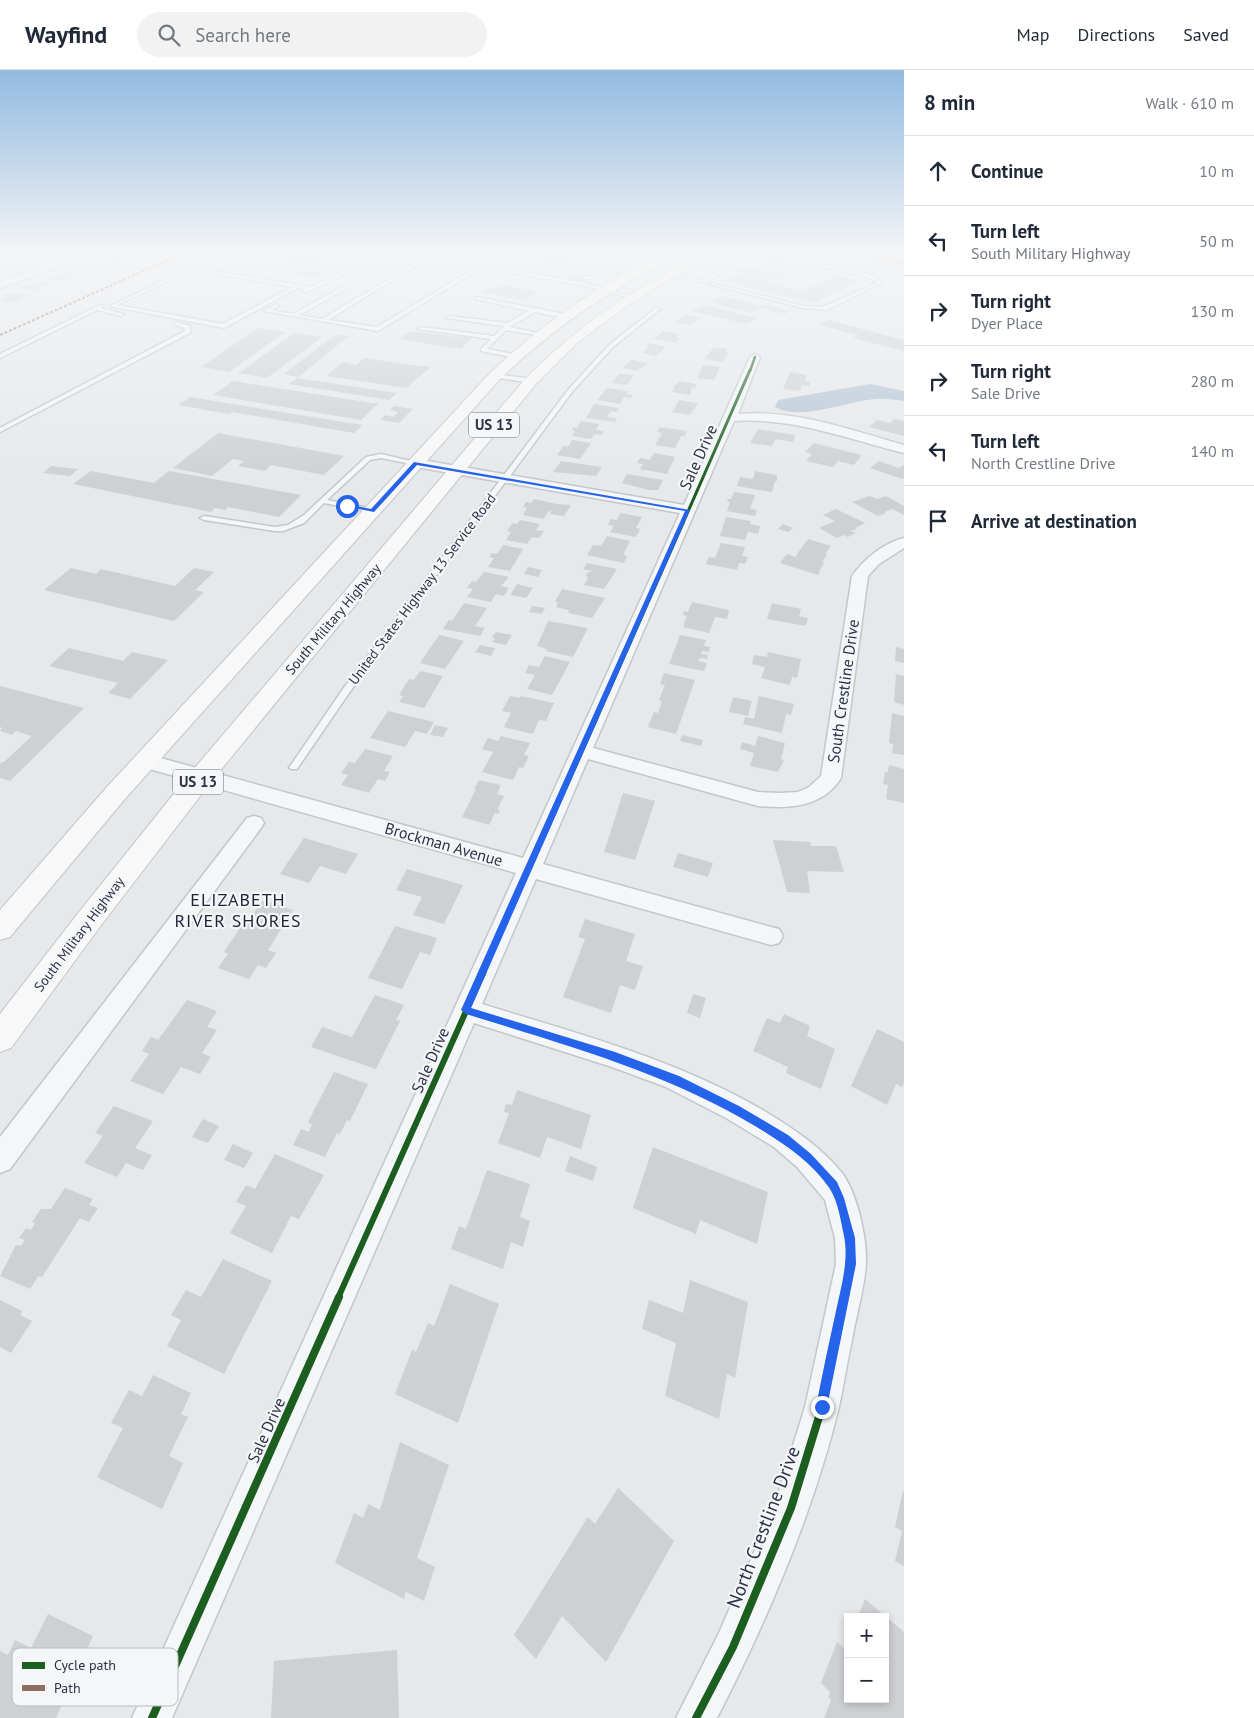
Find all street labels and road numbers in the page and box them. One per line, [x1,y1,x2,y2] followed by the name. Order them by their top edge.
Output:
[469,412,519,438] road number: US 13
[675,421,721,493] street label: Sale Drive
[344,490,500,688] street label: United States Highway 13 Service Road
[281,559,385,678] street label: South Military Highway
[823,618,863,764] street label: South Crestline Drive
[173,770,223,794] road number: US 13
[383,818,505,870] street label: Brockman Avenue
[30,872,128,995] street label: South Military Highway
[407,1024,453,1096] street label: Sale Drive
[243,1394,289,1466] street label: Sale Drive
[721,1443,805,1611] street label: North Crestline Drive

